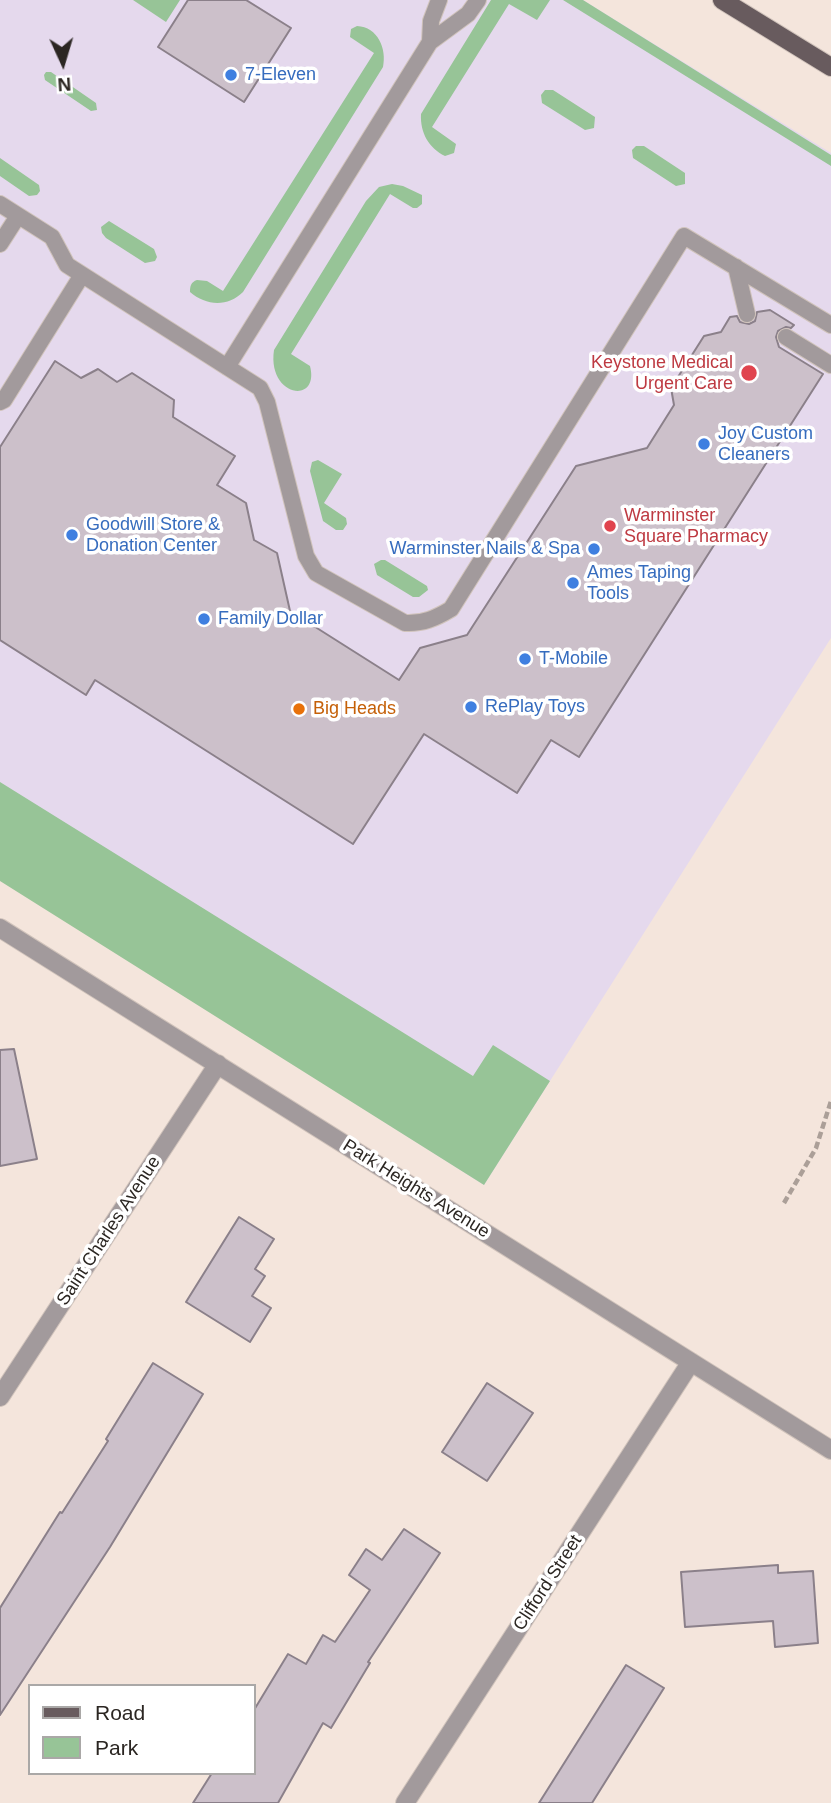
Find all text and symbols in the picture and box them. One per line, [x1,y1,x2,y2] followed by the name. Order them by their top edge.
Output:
[28,28,98,98] north arrow
[245,64,316,86] place label: 7-Eleven
[223,67,239,83] marker: 7-Eleven
[57,73,72,95] text: N
[591,352,733,394] place label: Keystone Medical Urgent Care
[739,363,759,383] marker: Keystone Medical Urgent Care
[718,423,813,466] place label: Joy Custom Cleaners
[696,436,712,452] marker: Joy Custom Cleaners
[624,505,768,548] place label: Warminster Square Pharmacy
[86,514,220,556] place label: Goodwill Store & Donation Center
[602,518,618,534] marker: Warminster Square Pharmacy
[64,527,80,543] marker: Goodwill Store & Donation Center
[390,538,580,560] place label: Warminster Nails & Spa
[586,541,602,557] marker: Warminster Nails & Spa
[587,562,691,604] place label: Ames Taping Tools
[565,575,581,591] marker: Ames Taping Tools
[218,608,323,630] place label: Family Dollar
[196,611,212,627] marker: Family Dollar
[539,648,608,670] place label: T-Mobile
[517,651,533,667] marker: T-Mobile
[485,696,585,718] place label: RePlay Toys
[313,698,396,720] place label: Big Heads
[463,699,479,715] marker: RePlay Toys
[291,701,307,717] marker: Big Heads
[339,1135,493,1243] street label: Park Heights Avenue
[53,1152,165,1310] street label: Saint Charles Avenue
[509,1531,587,1635] street label: Clifford Street
[28,1684,256,1775] legend
[95,1701,145,1724] text: Road
[95,1736,138,1759] text: Park

